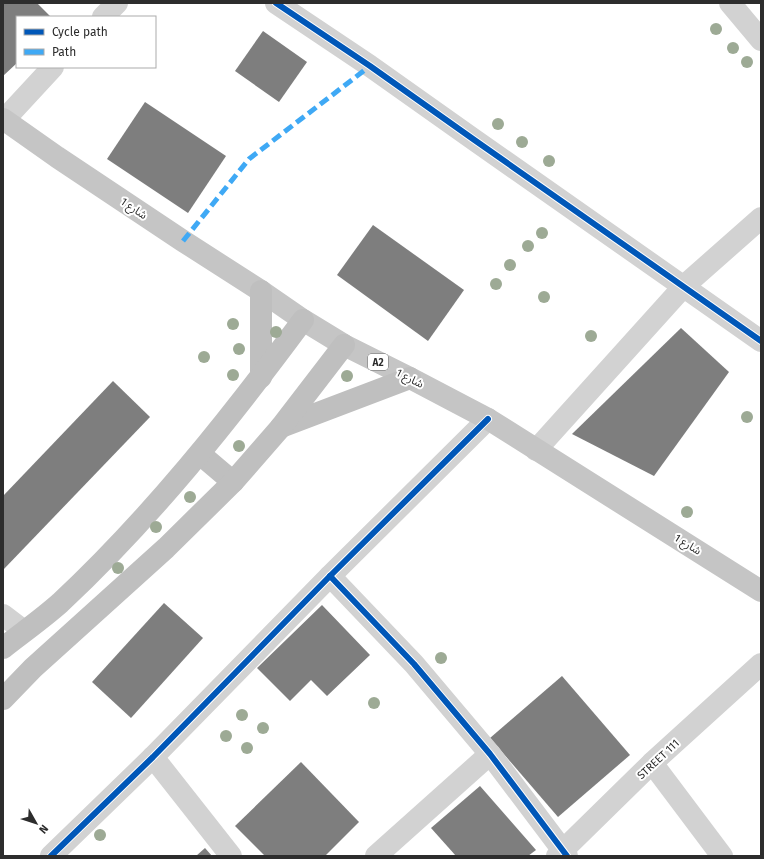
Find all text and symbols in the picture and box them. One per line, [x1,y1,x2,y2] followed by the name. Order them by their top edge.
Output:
[16,16,156,68] legend
[52,25,108,39] text: Cycle path
[52,45,76,59] text: Path
[117,195,150,223] street label: شارع 1
[368,354,388,370] road number: A2
[393,366,426,392] street label: شارع 1
[671,531,704,559] street label: شارع 1
[635,737,682,782] street label: STREET 111
[16,803,56,843] north arrow
[36,822,51,836] text: N

